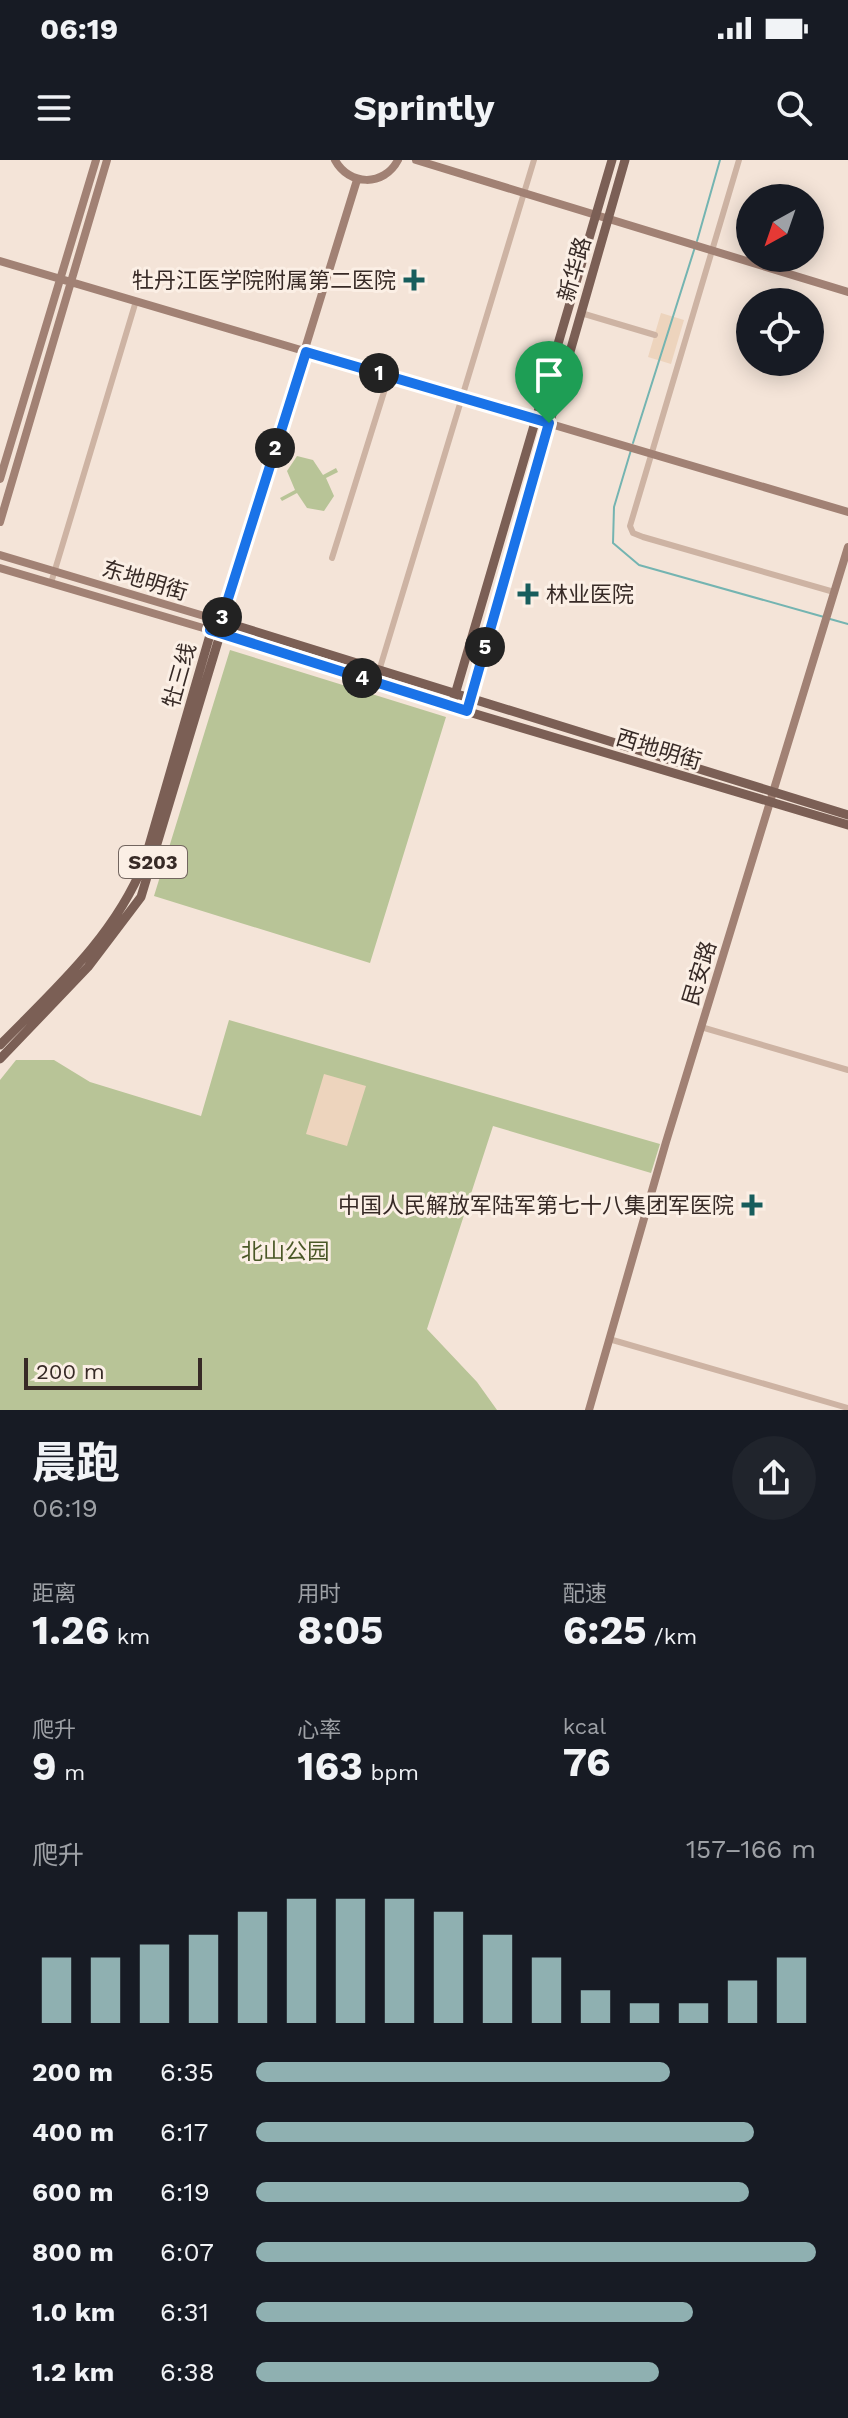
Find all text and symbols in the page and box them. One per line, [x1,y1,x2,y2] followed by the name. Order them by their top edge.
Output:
[40,11,118,46] text: 06:19
[32,86,76,130] icon: menu
[772,86,816,130] icon: search
[353,87,495,129] text: Sprintly
[736,184,824,272] north arrow
[736,184,824,376] map controls
[553,234,596,304] street label: 新华路
[132,268,396,293] place label: 牡丹江医学院附属第二医院
[403,269,425,291] marker: 牡丹江医学院附属第二医院
[736,288,824,376] button: locate
[515,341,583,423] pin
[359,353,399,393] pin: 1
[527,353,571,397] icon: arrive
[374,360,384,385] text: 1
[255,428,295,468] pin: 2
[268,435,282,460] text: 2
[99,556,191,605] street label: 东地明街
[546,582,634,607] place label: 林业医院
[517,583,539,605] marker: 林业医院
[202,597,242,637] pin: 3
[215,604,229,629] text: 3
[465,627,505,667] pin: 5
[479,634,491,659] text: 5
[158,640,201,710] street label: 牡三线
[342,658,382,698] pin: 4
[355,665,369,690] text: 4
[613,725,705,774] street label: 西地明街
[119,846,187,878] road number: S203
[678,938,721,1008] street label: 民安路
[338,1193,734,1218] place label: 中国人民解放军陆军第七十八集团军医院
[741,1194,763,1216] marker: 中国人民解放军陆军第七十八集团军医院
[241,1239,329,1264] park label: 北山公园
[24,1354,202,1390] scale bar
[36,1359,105,1384] text: 200 m
[732,1436,816,1520] button: share
[32,1437,120,1489] text: 晨跑
[32,1493,98,1523] text: 06:19
[32,1581,76,1606] text: 距离
[297,1581,341,1606] text: 用时
[563,1581,607,1606] text: 配速
[32,1607,109,1654] text: 1.26
[297,1607,383,1654] text: 8:05
[563,1607,647,1654] text: 6:25
[109,1624,150,1649] text: km
[647,1624,697,1649] text: /km
[563,1714,606,1739] text: kcal
[32,1717,76,1742] text: 爬升
[297,1717,341,1742] text: 心率
[563,1739,611,1786] text: 76
[32,1743,57,1790] text: 9
[297,1743,363,1790] text: 163
[57,1760,85,1785] text: m
[363,1760,419,1785] text: bpm
[686,1834,816,1864] text: 157–166 m
[32,1840,84,1870] text: 爬升
[32,2057,113,2087] text: 200 m
[160,2057,214,2087] text: 6:35
[32,2117,114,2147] text: 400 m
[160,2117,208,2147] text: 6:17
[32,2177,113,2207] text: 600 m
[160,2177,210,2207] text: 6:19
[32,2237,114,2267] text: 800 m
[160,2237,214,2267] text: 6:07
[32,2297,115,2327] text: 1.0 km
[160,2297,209,2327] text: 6:31
[32,2357,114,2387] text: 1.2 km
[160,2357,215,2387] text: 6:38

